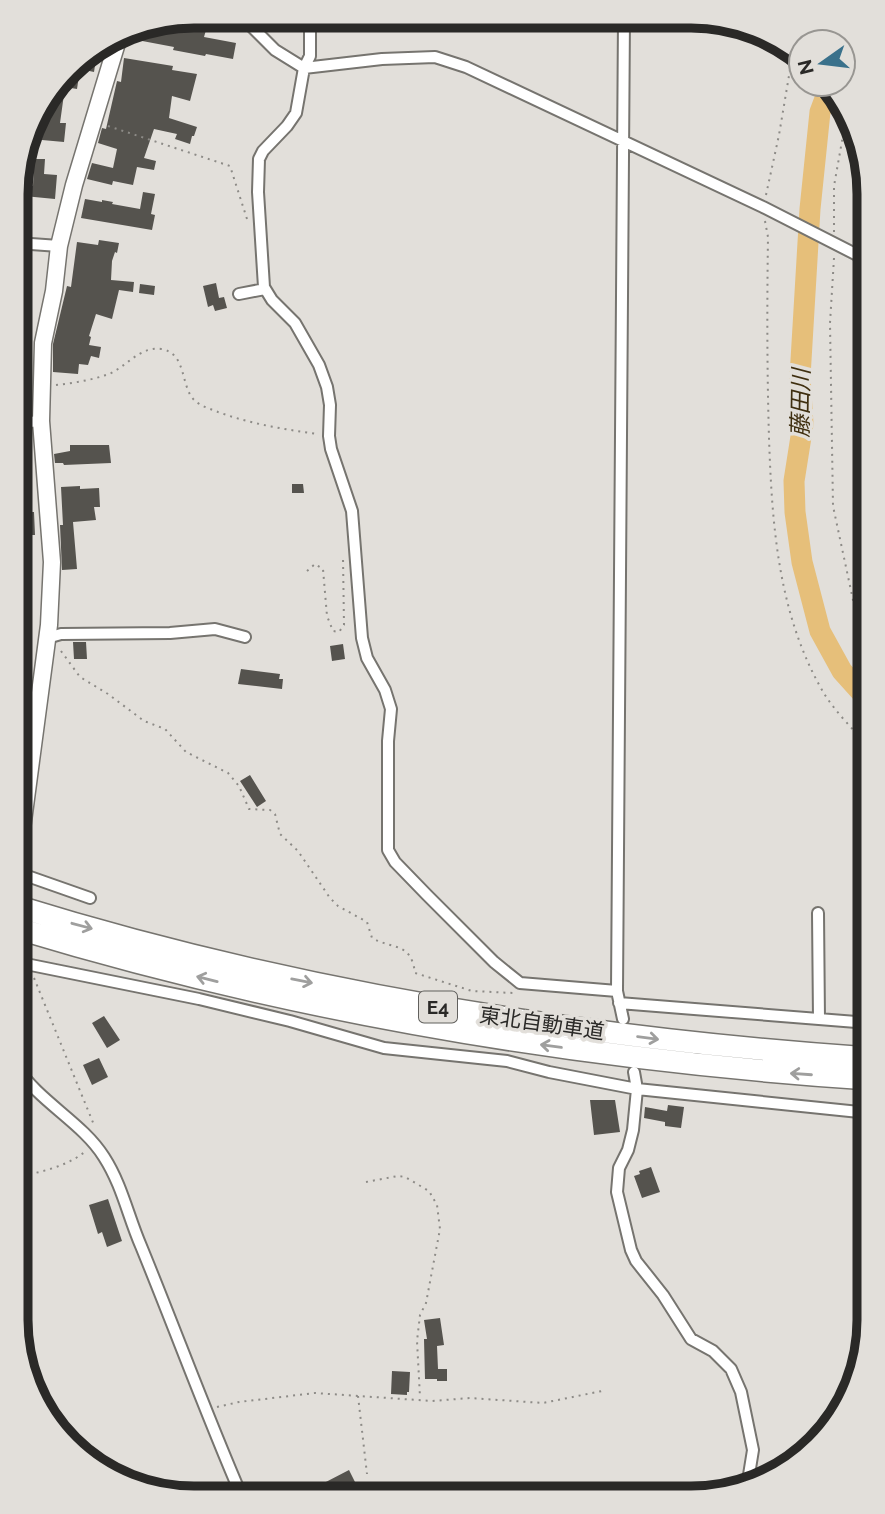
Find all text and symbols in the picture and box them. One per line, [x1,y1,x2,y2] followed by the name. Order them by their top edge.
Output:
[787,28,857,98] north arrow
[793,57,818,77] text: N
[786,365,814,438] water label: 藤田川
[70,920,93,933] one-way arrow
[196,972,219,985] one-way arrow
[290,974,313,988] one-way arrow
[419,992,457,1023] road number: E4
[478,1002,606,1044] street label: 東北自動車道
[636,1031,658,1044] one-way arrow
[540,1039,562,1052] one-way arrow
[790,1068,813,1081] one-way arrow

